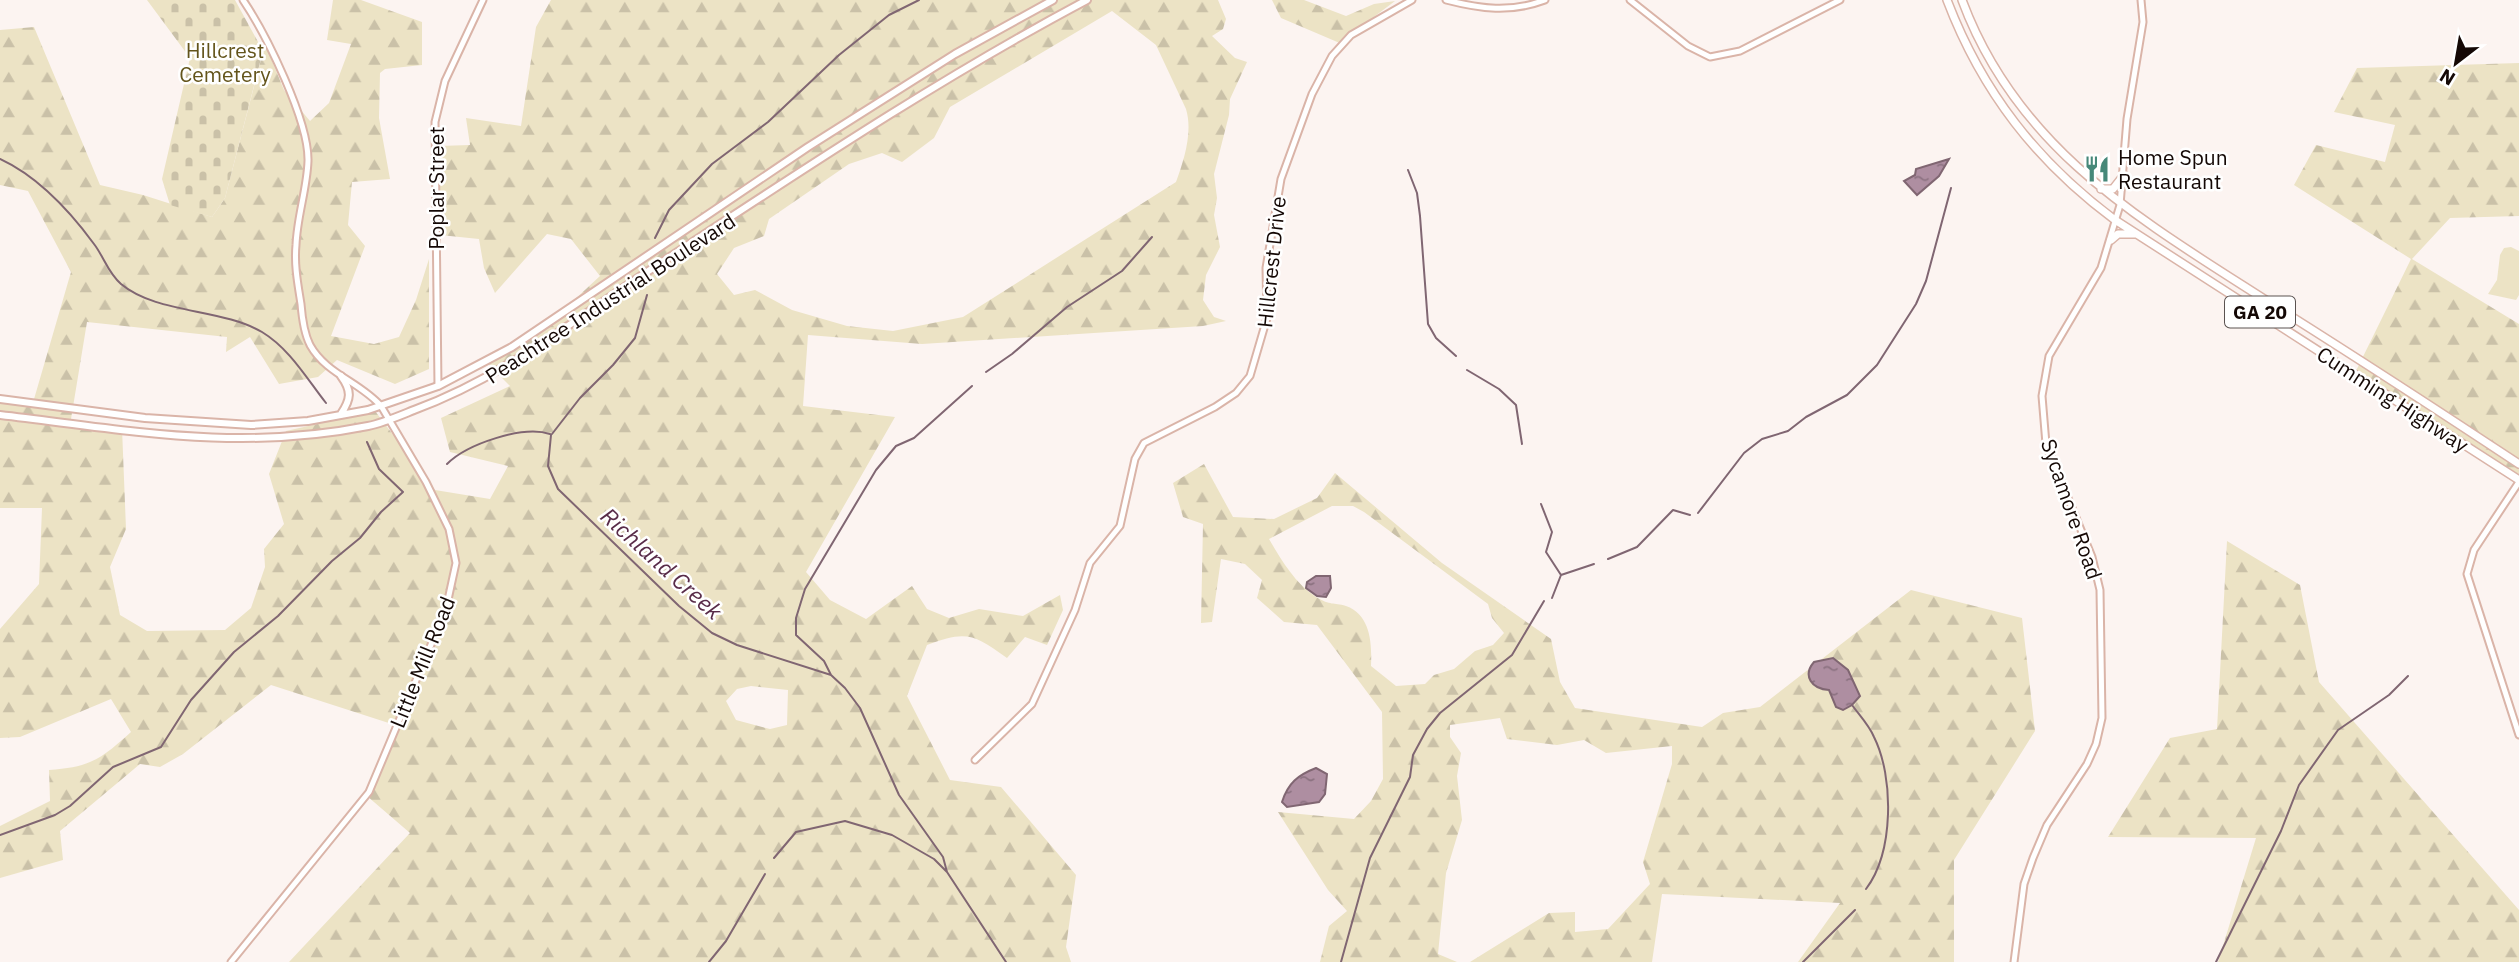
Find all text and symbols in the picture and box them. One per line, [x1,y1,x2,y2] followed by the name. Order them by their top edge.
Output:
[2421,28,2491,98] north arrow
[179,36,271,88] park label: Hillcrest Cemetery
[2435,64,2459,91] text: N
[422,126,450,250] street label: Poplar Street
[2118,143,2228,195] place label: Home Spun Restaurant
[2082,154,2112,184] restaurant icon: Home Spun Restaurant
[1250,195,1292,329] street label: Hillcrest Drive
[480,207,740,389] street label: Peachtree Industrial Boulevard
[2225,296,2295,328] road number: GA 20
[2312,339,2475,459] street label: Cumming Highway
[2035,435,2109,583] street label: Sycamore Road
[595,500,730,626] water label: Richland Creek
[383,592,461,732] street label: Little Mill Road

